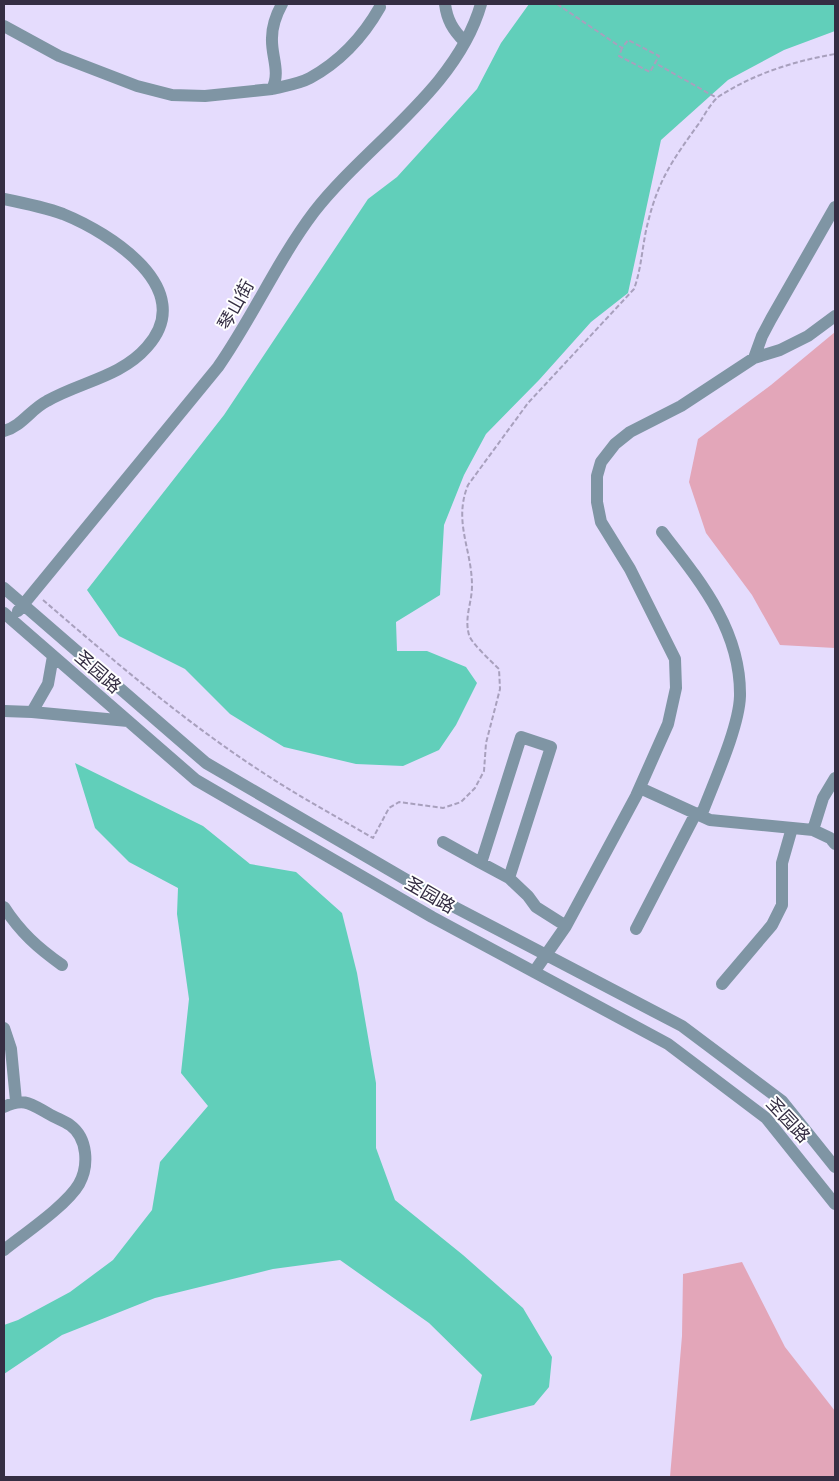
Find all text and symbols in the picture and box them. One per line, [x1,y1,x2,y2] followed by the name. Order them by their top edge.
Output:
[213,276,259,334] street label: 琴山街
[70,646,126,698] street label: 圣园路
[401,872,459,918] street label: 圣园路
[762,1093,814,1147] street label: 圣园路

